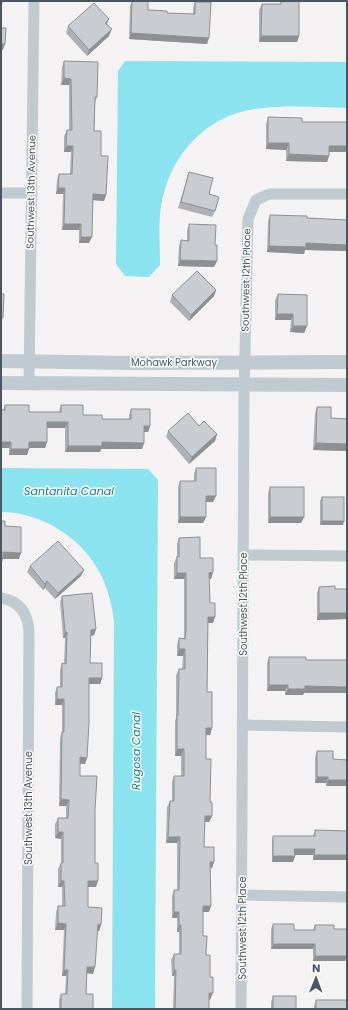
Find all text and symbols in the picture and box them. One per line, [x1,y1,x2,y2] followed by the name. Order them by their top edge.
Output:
[23,135,39,249] street label: Southwest 13th Avenue
[238,228,254,332] street label: Southwest 12th Place
[131,355,217,370] street label: Mohawk Parkway
[24,483,114,499] water label: Santanita Canal
[236,552,251,656] street label: Southwest 12th Place
[128,712,144,790] water label: Rugosa Canal
[21,751,36,865] street label: Southwest 13th Avenue
[235,876,250,980] street label: Southwest 12th Place
[296,958,336,998] north arrow
[312,960,320,976] text: N

